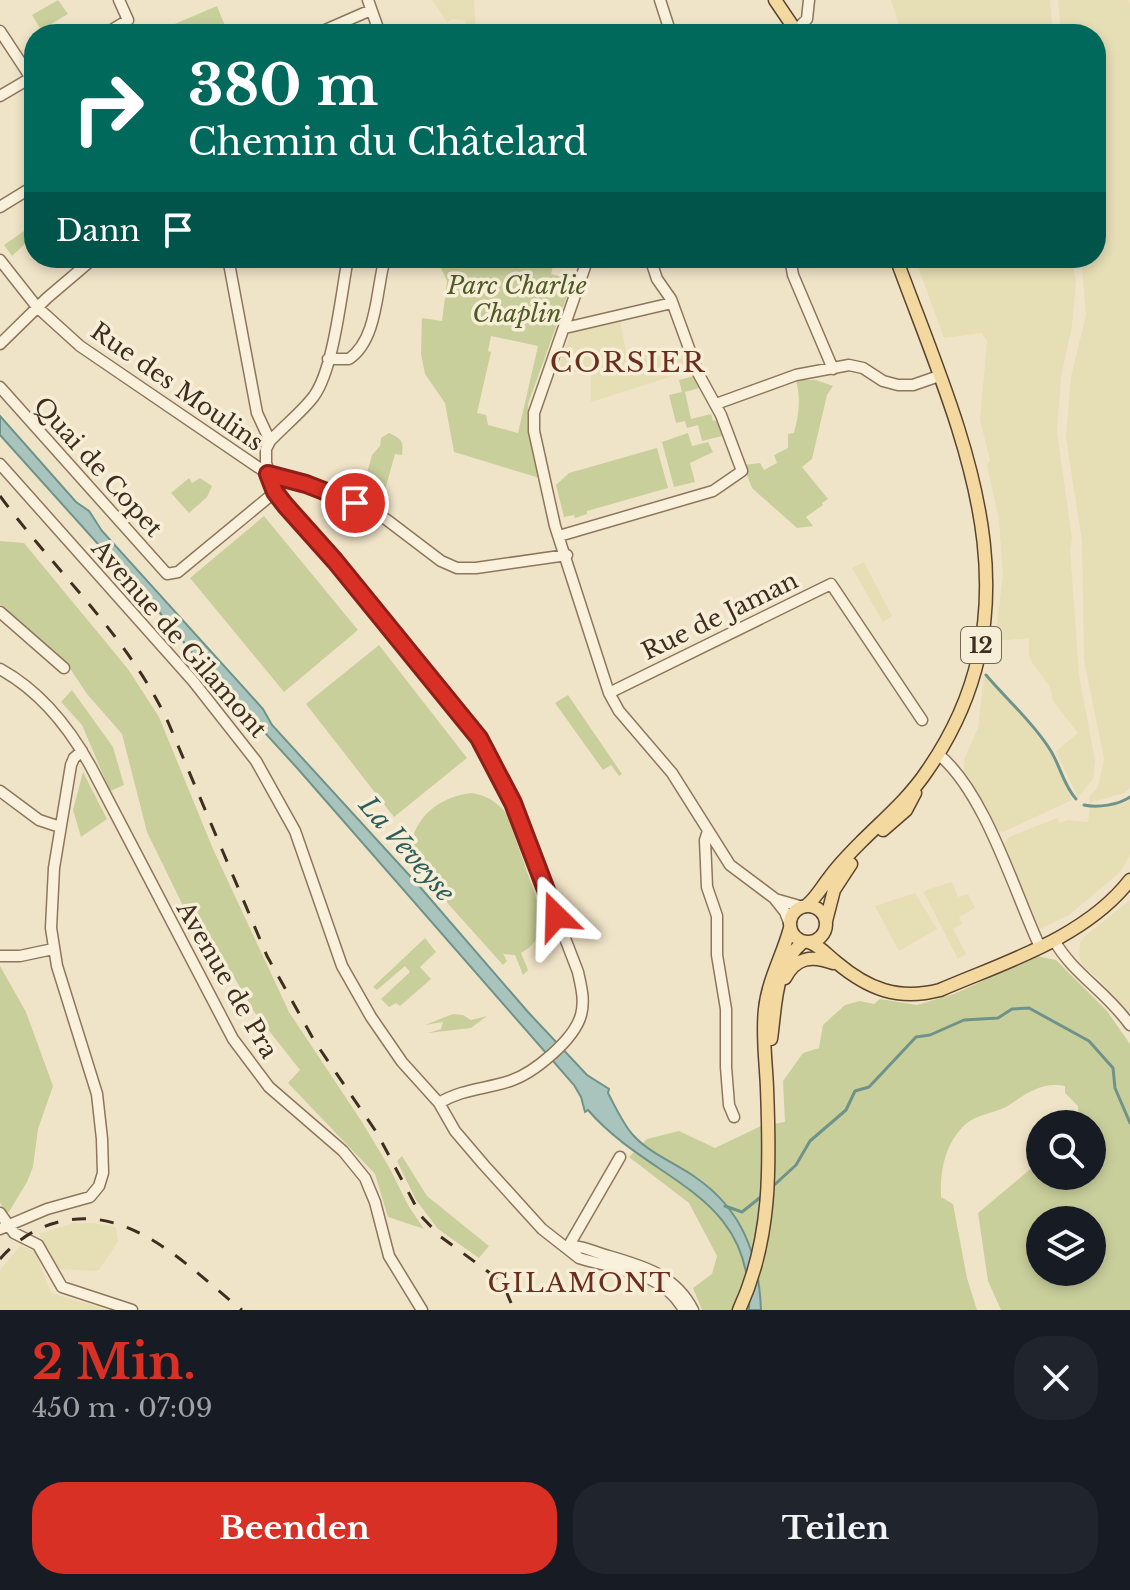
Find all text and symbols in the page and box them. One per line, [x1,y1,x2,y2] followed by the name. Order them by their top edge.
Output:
[188,51,378,120] text: 380 m
[56,56,160,160] icon: right
[188,120,588,165] text: Chemin du Châtelard
[156,208,200,252] icon: arrive
[56,212,140,249] text: Dann
[446,271,587,328] park label: Parc Charlie Chaplin
[85,316,269,457] street label: Rue des Moulins
[550,345,706,380] district label: CORSIER
[28,391,169,543] street label: Quai de Copet
[321,469,389,537] pin
[333,481,377,525] icon: arrive
[85,533,273,743] street label: Avenue de Gilamont
[637,565,803,666] street label: Rue de Jaman
[961,627,1001,663] road number: 12
[352,789,462,908] water label: La Veveyse
[514,874,598,958] position arrow
[170,895,284,1064] street label: Avenue de Pra
[1026,1110,1106,1286] map controls
[1026,1110,1106,1190] button: search
[1026,1206,1106,1286] button: layers
[488,1267,672,1299] district label: GILAMONT
[32,1332,196,1392] text: 2 Min.
[1014,1336,1098,1420] button: close
[32,1392,213,1424] text: 450 m · 07:09
[32,1482,557,1574] button: Beenden
[573,1482,1098,1574] button: Teilen

